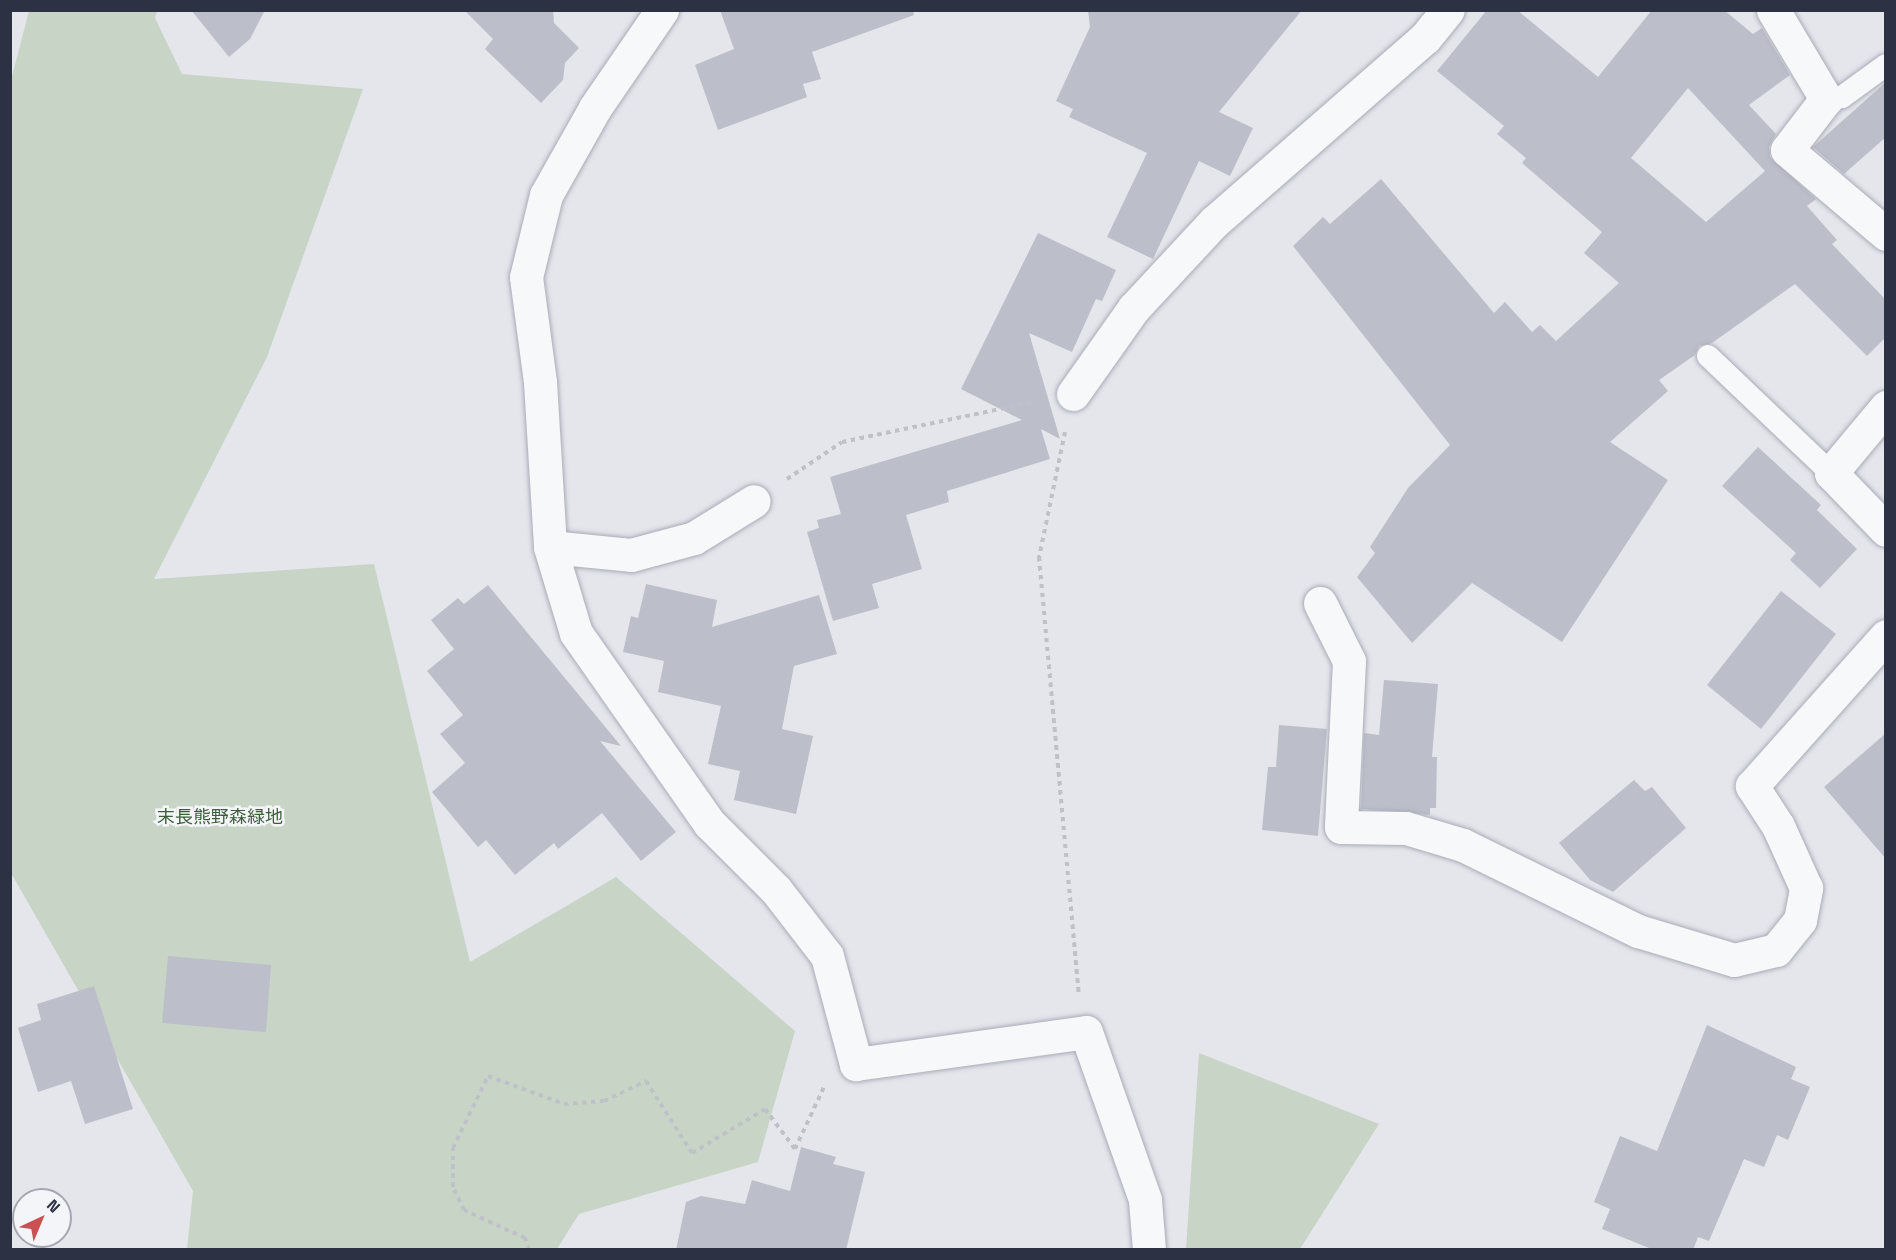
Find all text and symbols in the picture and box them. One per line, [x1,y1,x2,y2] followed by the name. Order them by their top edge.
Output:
[157,806,283,828] park label: 末長熊野森緑地
[12,1188,72,1248] north arrow
[42,1195,65,1217] text: N

